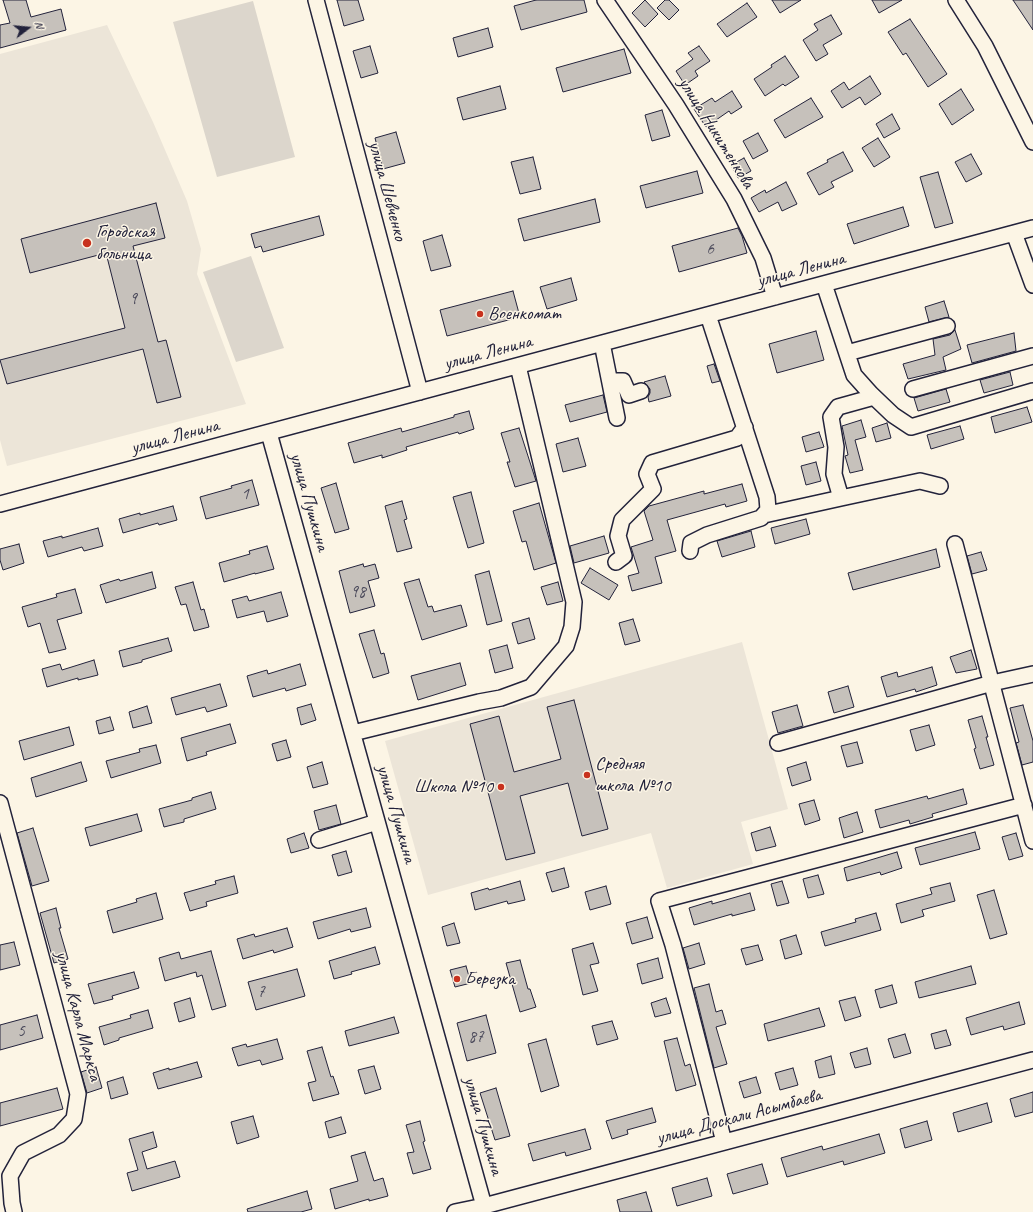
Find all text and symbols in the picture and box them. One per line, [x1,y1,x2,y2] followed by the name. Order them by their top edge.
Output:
[8,8,48,48] north arrow
[32,19,47,30] text: N
[673,73,759,193] street label: улица Никитенкова
[363,139,411,243] street label: улица Шевченко
[96,221,155,265] place label: Городская больница
[81,237,93,249] marker: Городская больница
[706,240,714,260] house number: 6
[755,247,847,293] street label: улица Ленина
[129,290,137,310] house number: 9
[488,303,560,325] place label: Военкомат
[475,309,485,319] marker: Военкомат
[442,330,534,376] street label: улица Ленина
[129,414,221,460] street label: улица Ленина
[284,450,334,554] street label: улица Пушкина
[241,485,249,505] house number: 1
[350,583,366,603] house number: 98
[595,753,671,797] place label: Средняя школа №10
[371,762,421,866] street label: улица Пушкина
[582,770,592,780] marker: Средняя школа №10
[414,776,493,798] place label: Школа №10
[496,782,506,792] marker: Школа №10
[50,948,106,1084] street label: улица Карла Маркса
[465,968,515,990] place label: Березка
[452,974,462,984] marker: Березка
[257,983,265,1003] house number: 7
[17,1022,25,1042] house number: 5
[468,1028,484,1048] house number: 87
[458,1074,508,1178] street label: улица Пушкина
[654,1084,824,1150] street label: улица Доскали Асымбаева

